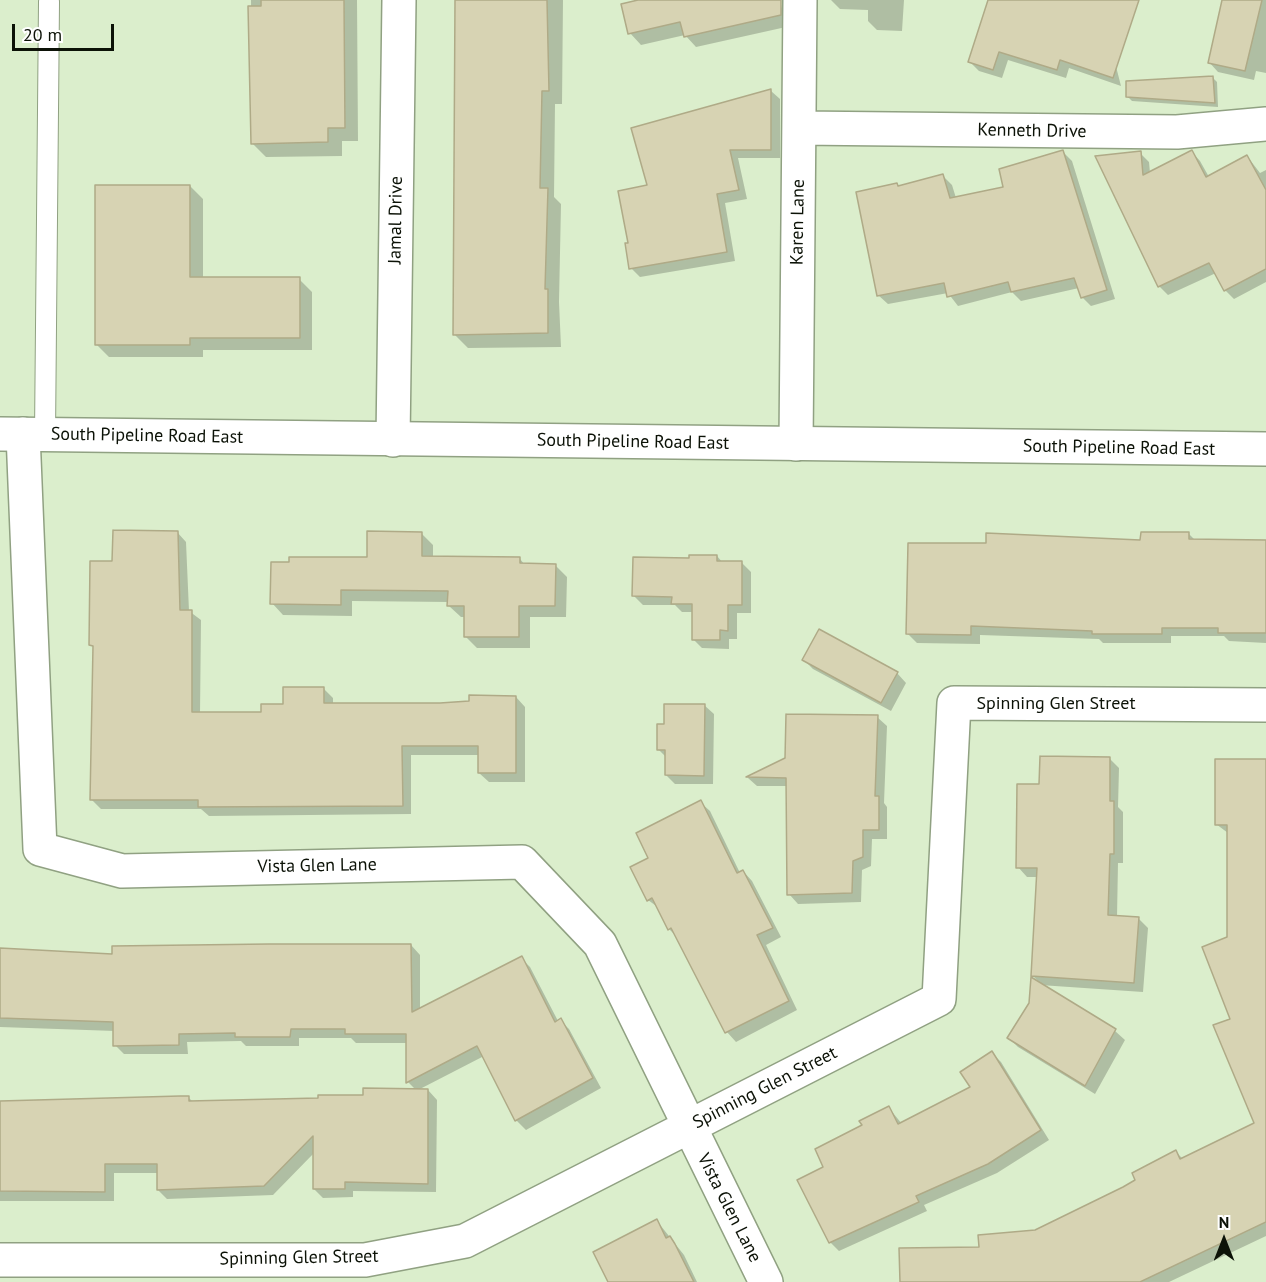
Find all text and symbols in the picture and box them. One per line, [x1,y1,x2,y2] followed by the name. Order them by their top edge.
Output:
[15,12,117,50] scale bar
[23,23,62,46] text: 20 m
[977,119,1087,143] street label: Kenneth Drive
[384,176,408,264] street label: Jamal Drive
[786,179,810,265] street label: Karen Lane
[51,424,243,448] street label: South Pipeline Road East
[537,430,729,454] street label: South Pipeline Road East
[1023,436,1215,460] street label: South Pipeline Road East
[977,693,1135,715] street label: Spinning Glen Street
[257,854,377,878] street label: Vista Glen Lane
[689,1042,841,1134] street label: Spinning Glen Street
[692,1150,766,1266] street label: Vista Glen Lane
[1194,1210,1254,1270] north arrow
[1219,1212,1229,1232] text: N
[219,1246,379,1270] street label: Spinning Glen Street

